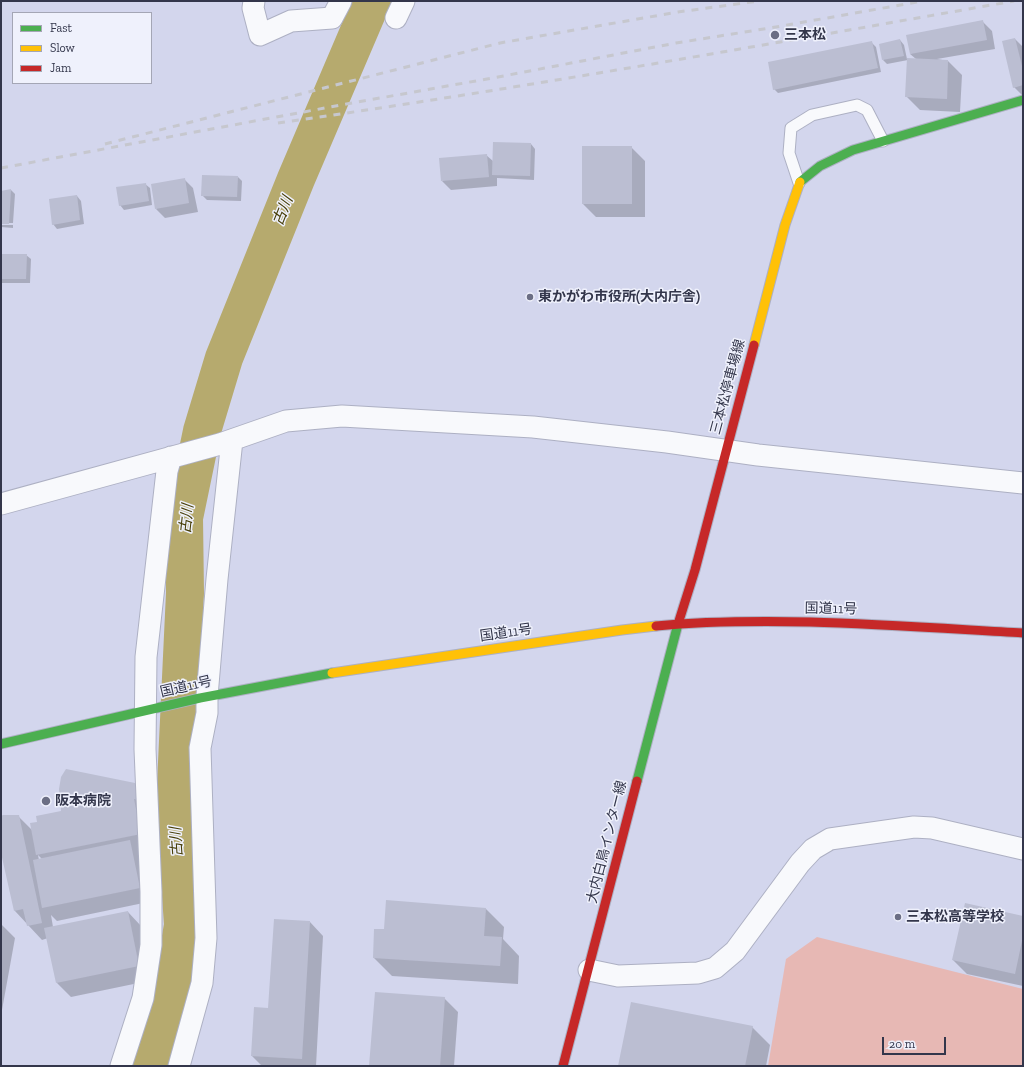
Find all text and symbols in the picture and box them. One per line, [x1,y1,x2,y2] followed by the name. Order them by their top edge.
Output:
[12,12,152,84] legend
[50,21,72,35] text: Fast
[784,27,826,43] place label: 三本松
[769,29,781,41] marker: 三本松
[50,41,75,55] text: Slow
[50,61,71,75] text: Jam
[269,194,297,228] water label: 古川
[538,289,700,305] place label: 東かがわ市役所(大内庁舎)
[525,292,535,302] marker: 東かがわ市役所(大内庁舎)
[707,337,749,437] street label: 三本松停車場線
[176,503,198,535] water label: 古川
[804,600,858,618] street label: 国道11号
[479,621,533,645] street label: 国道11号
[158,673,214,701] street label: 国道11号
[584,779,630,905] street label: 大内白鳥インター線
[55,793,111,809] place label: 阪本病院
[40,795,52,807] marker: 阪本病院
[167,826,187,858] water label: 古川
[906,909,1004,925] place label: 三本松高等学校
[893,912,903,922] marker: 三本松高等学校
[884,1029,948,1055] scale bar
[889,1037,915,1051] text: 20 m

